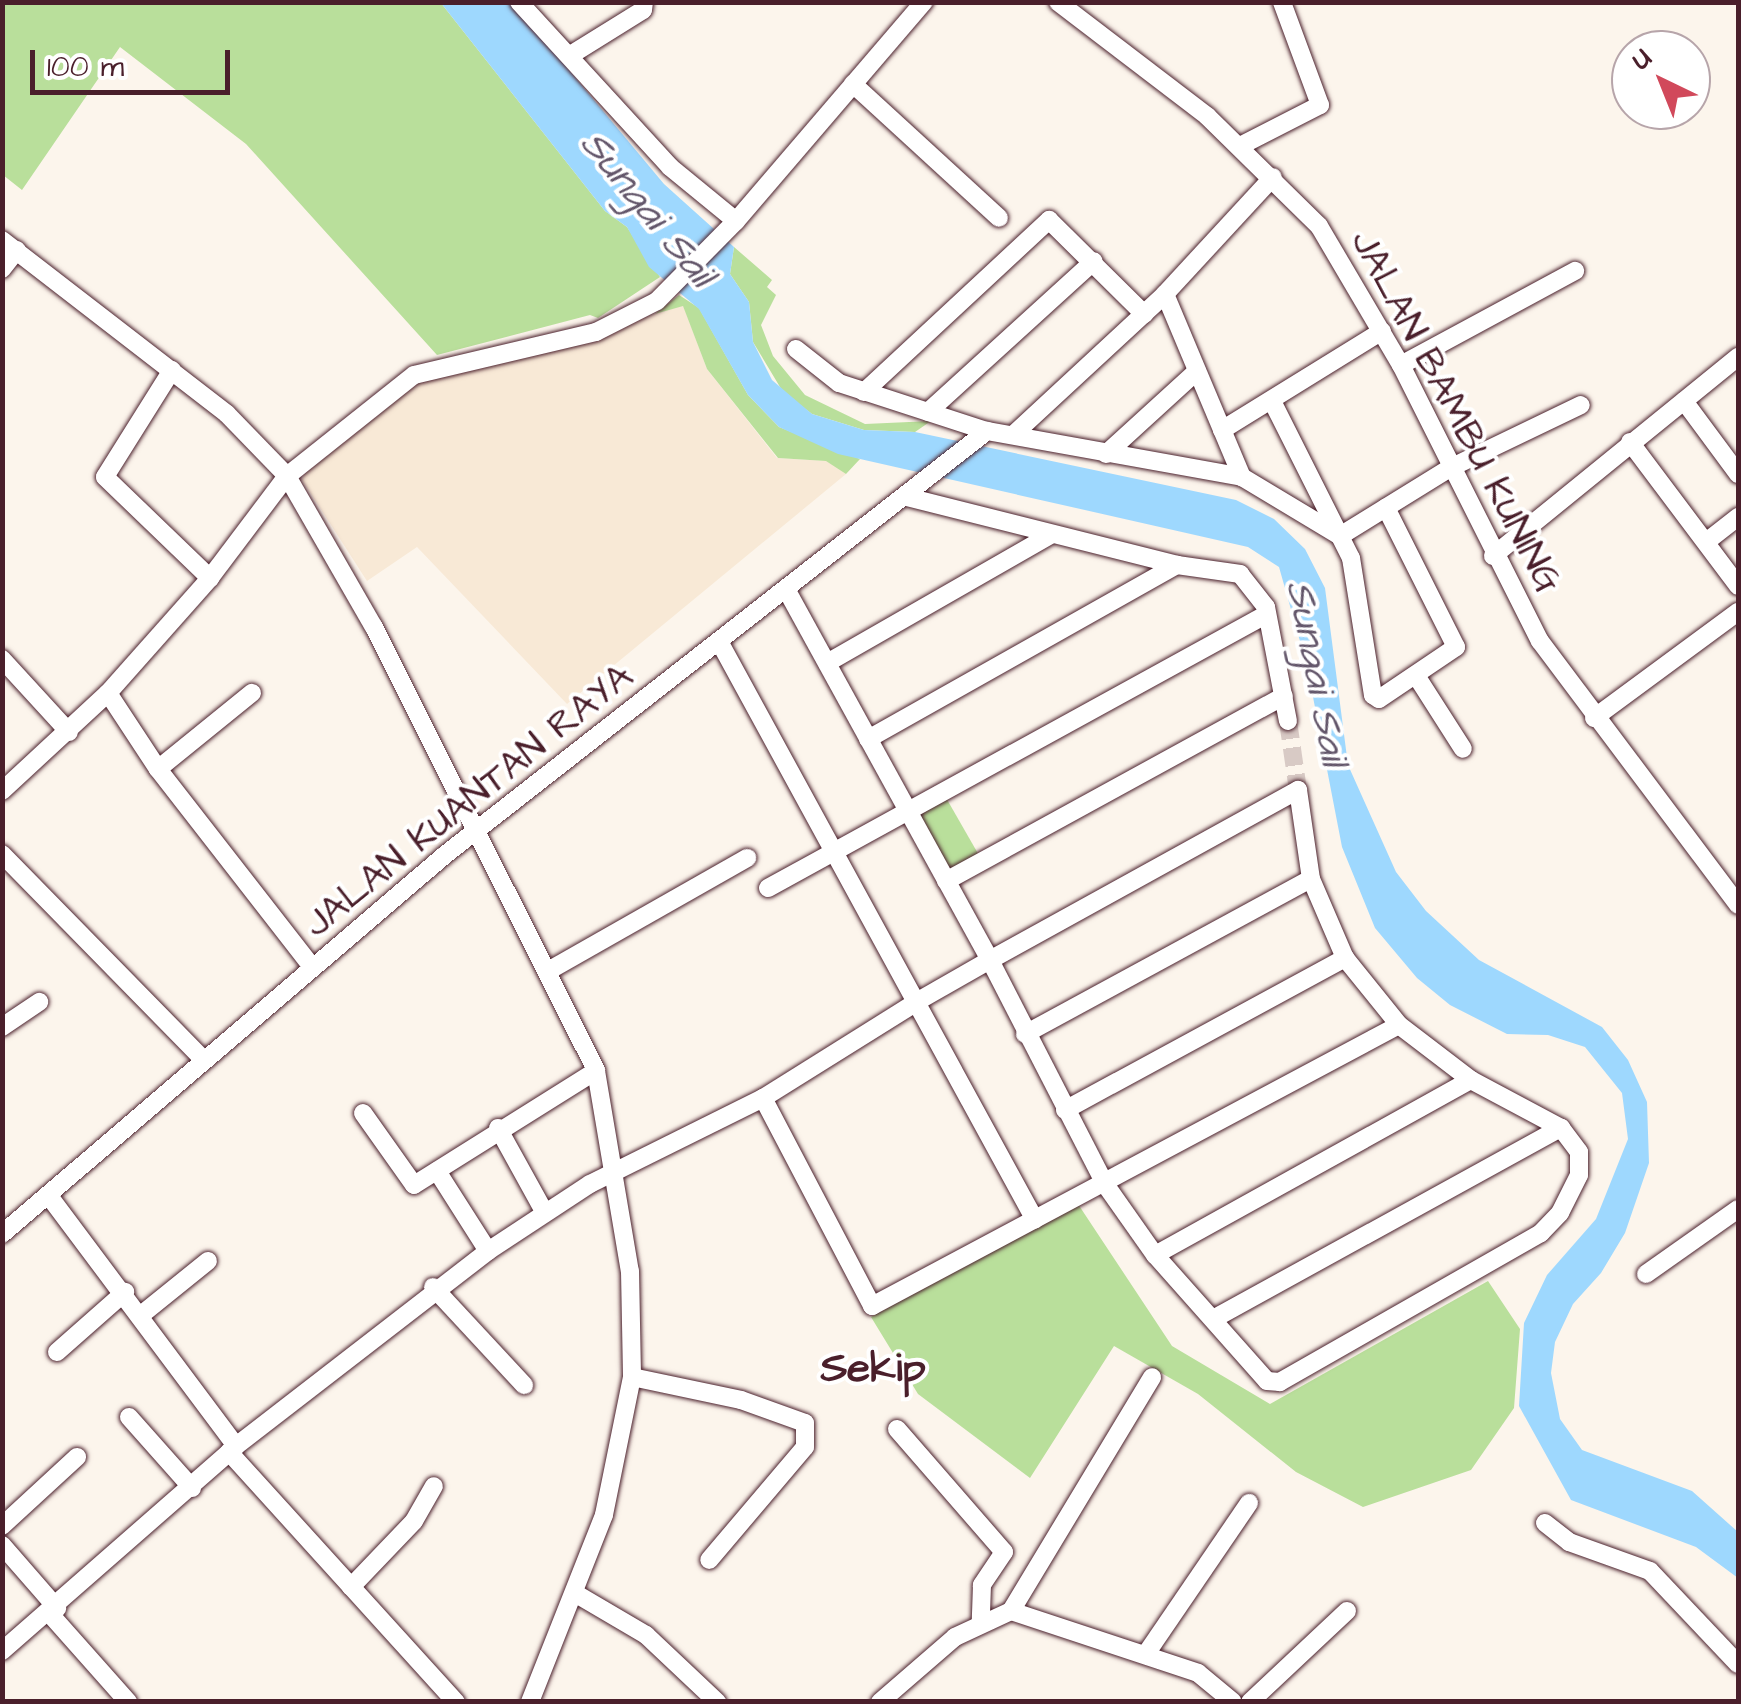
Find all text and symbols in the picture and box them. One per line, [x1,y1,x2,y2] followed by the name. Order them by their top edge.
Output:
[35,30,235,92] scale bar
[1611,30,1711,130] north arrow
[1623,40,1661,79] text: U
[47,46,124,88] text: 100 m
[569,121,725,297] water label: Sungai Sail
[1340,223,1570,601] street label: JALAN BAMBU KUNING
[1275,576,1357,770] water label: Sungai Sail
[295,654,643,948] street label: JALAN KUANTAN RAYA
[820,1344,926,1394] district label: Sekip

